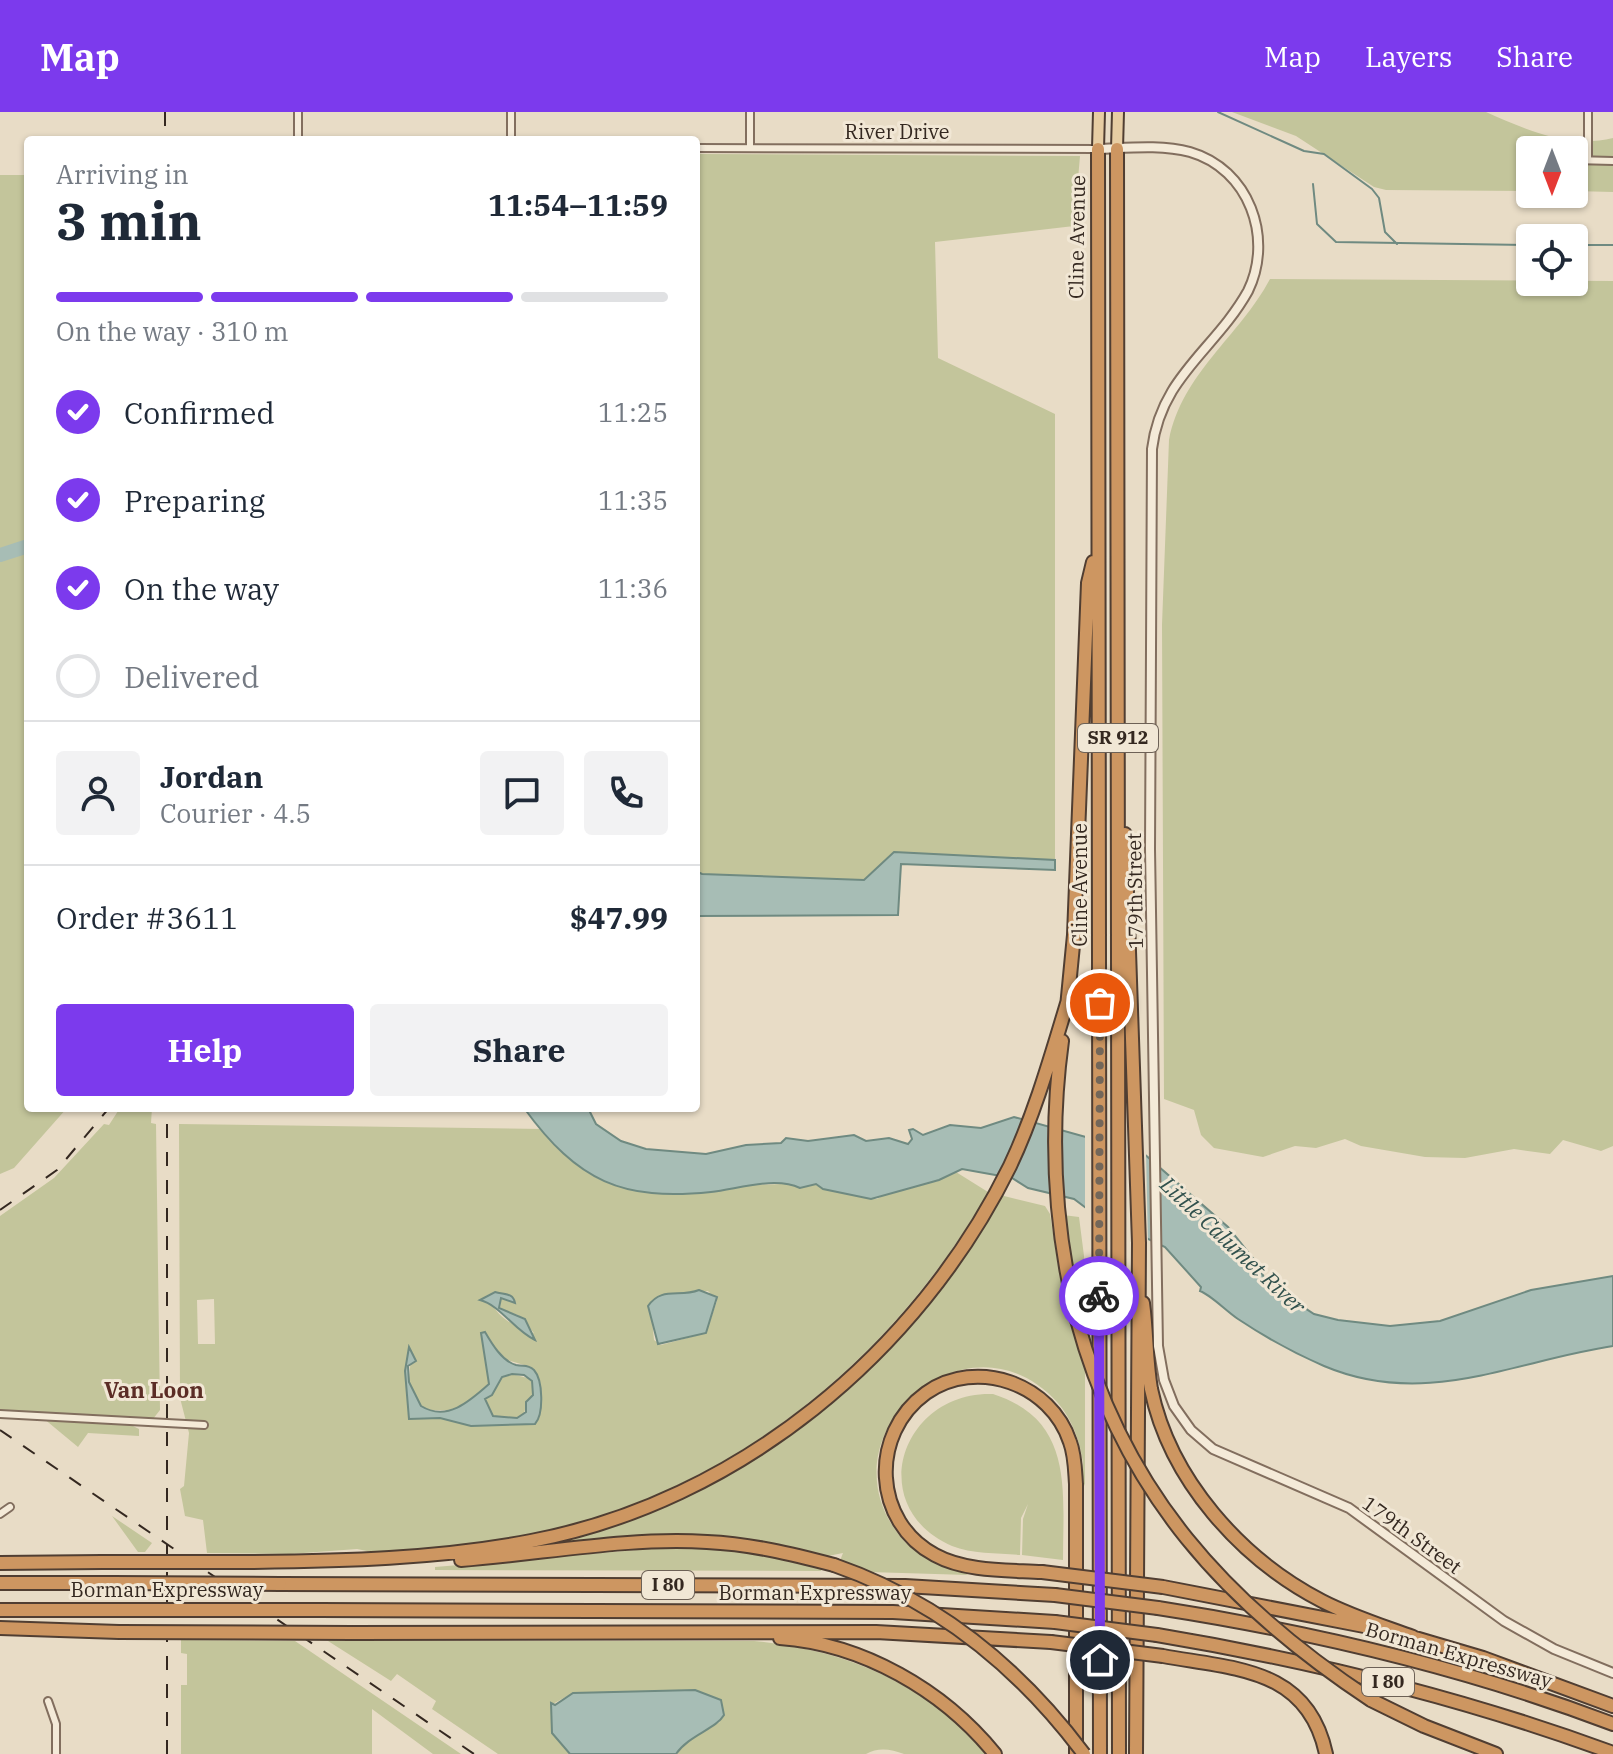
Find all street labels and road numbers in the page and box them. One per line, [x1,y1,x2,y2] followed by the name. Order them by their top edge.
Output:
[845,118,949,145] street label: River Drive
[1062,175,1091,299] street label: Cline Avenue
[1078,724,1158,752] road number: SR 912
[1066,823,1093,947] street label: Cline Avenue
[1120,833,1149,949] street label: 179th Street
[1357,1489,1467,1580] street label: 179th Street
[642,1571,694,1599] road number: I 80
[71,1576,264,1603] street label: Borman Expressway
[719,1579,912,1606] street label: Borman Expressway
[1363,1615,1556,1694] street label: Borman Expressway
[1362,1668,1414,1696] road number: I 80

